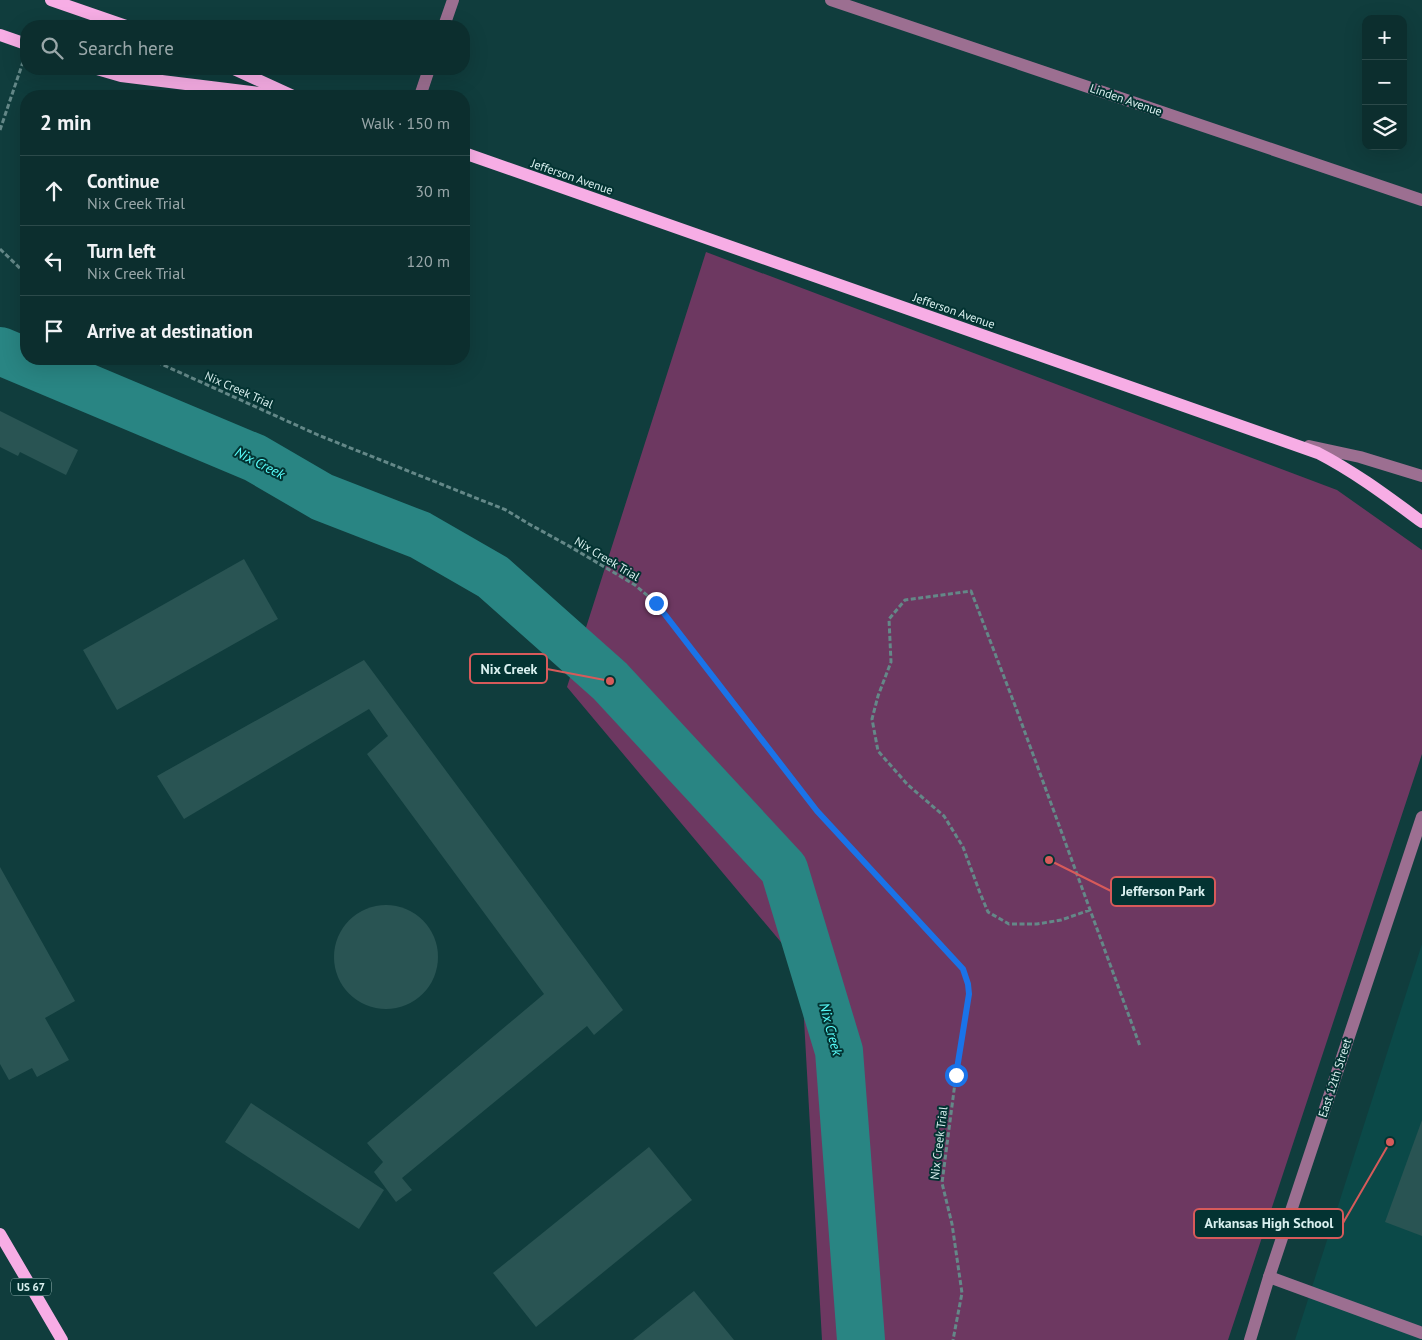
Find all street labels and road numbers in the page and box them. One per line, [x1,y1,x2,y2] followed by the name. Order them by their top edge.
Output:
[1088,80,1164,119] street label: Linden Avenue
[528,155,615,198] street label: Jefferson Avenue
[910,289,997,332] street label: Jefferson Avenue
[203,368,276,412] street label: Nix Creek Trial
[572,533,643,584] street label: Nix Creek Trial
[1315,1036,1354,1119] street label: East 12th Street
[927,1105,950,1180] street label: Nix Creek Trial
[11,1278,51,1295] road number: US 67

